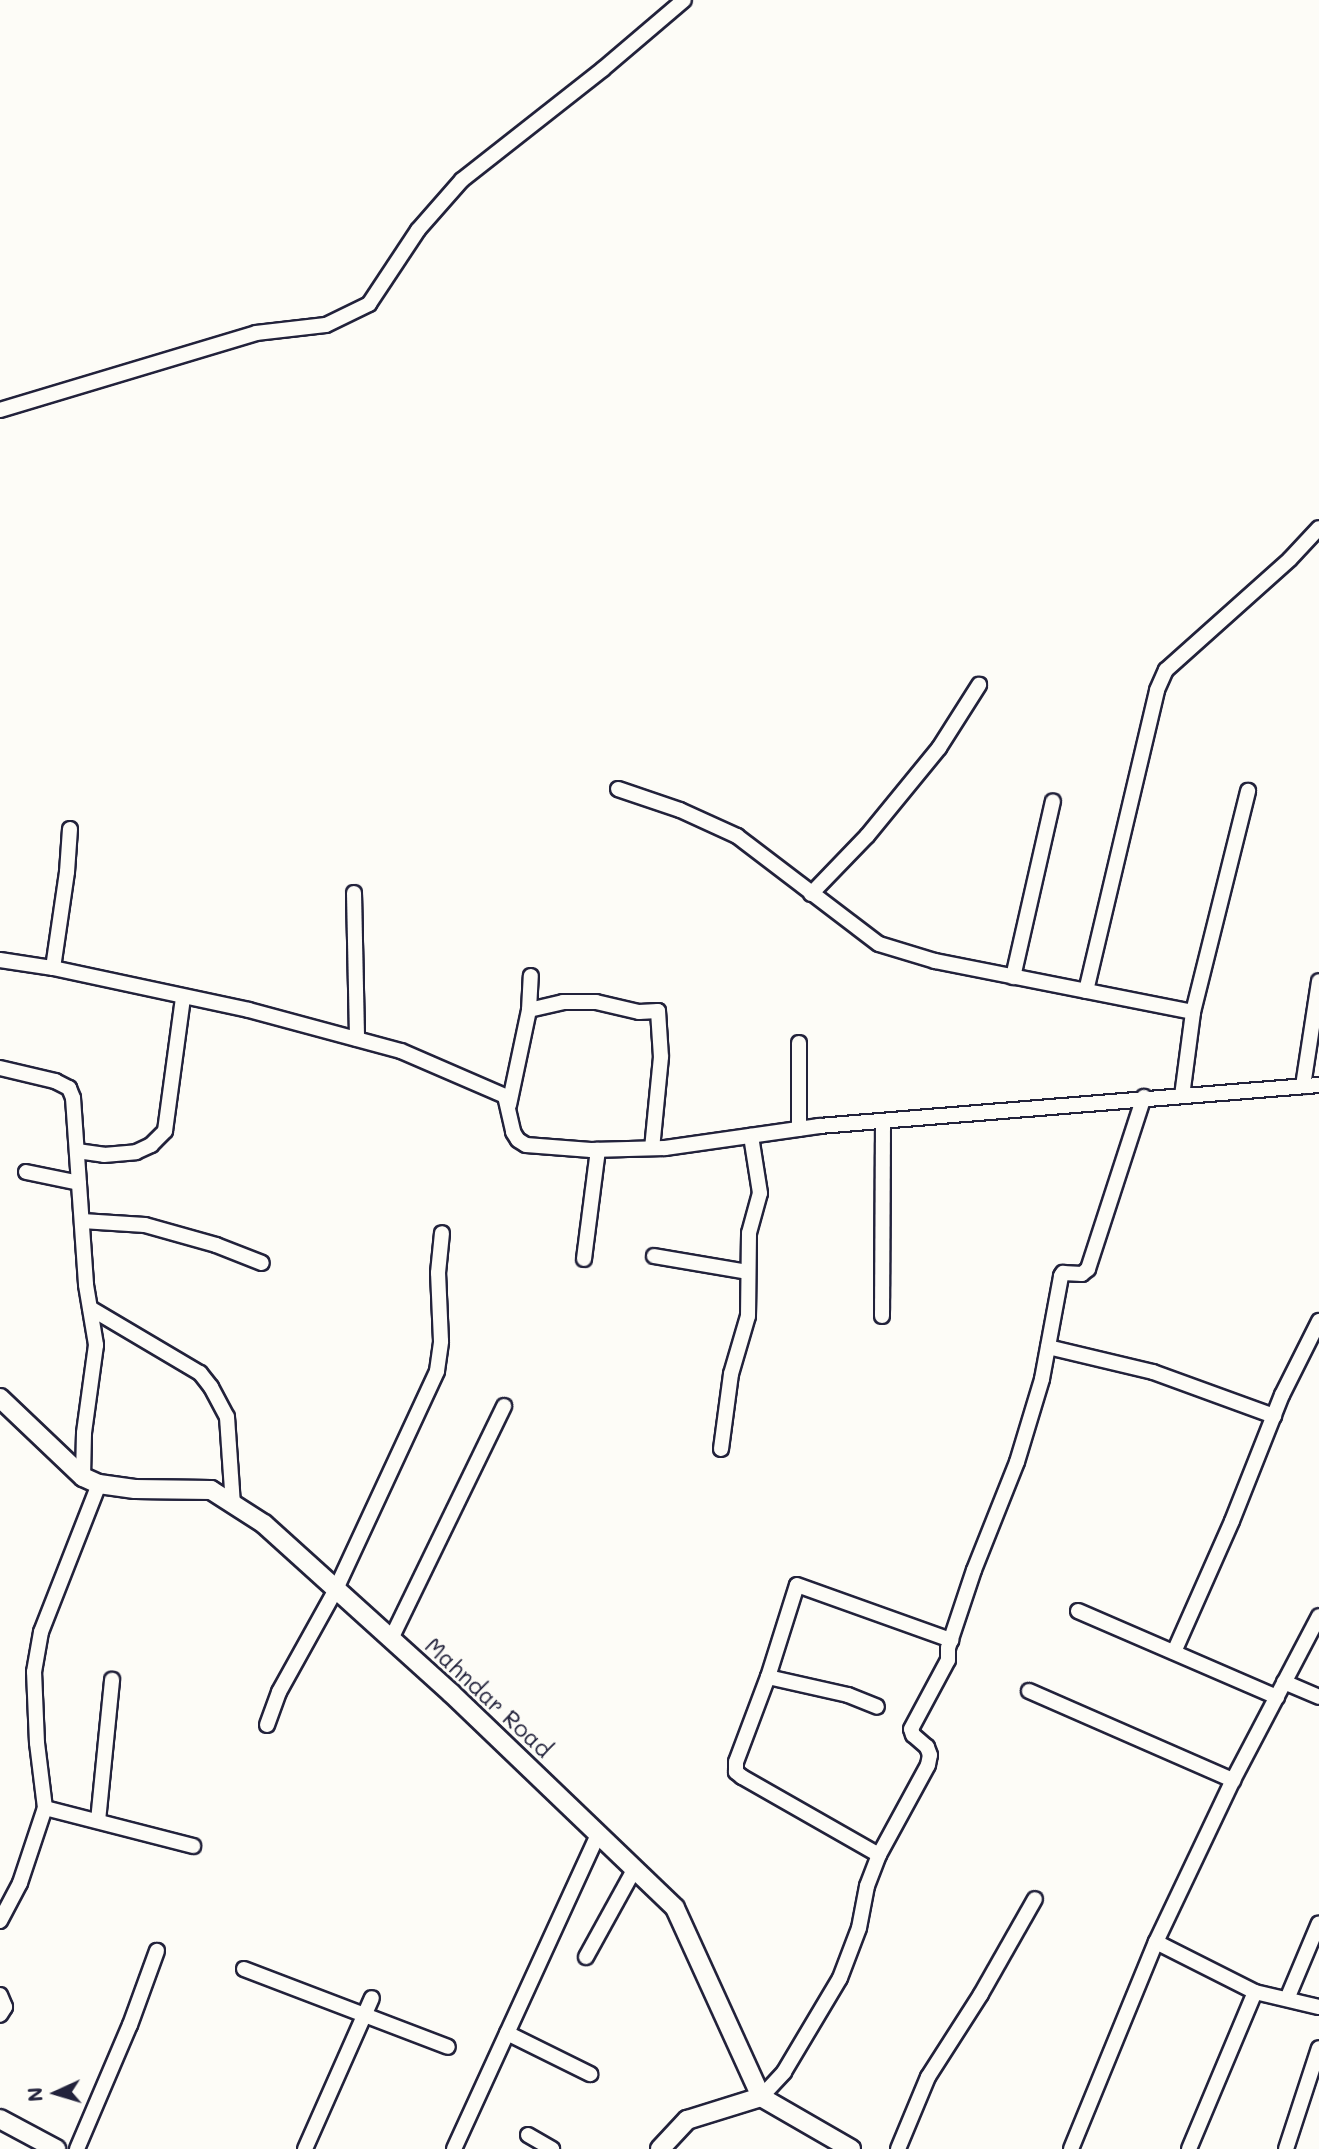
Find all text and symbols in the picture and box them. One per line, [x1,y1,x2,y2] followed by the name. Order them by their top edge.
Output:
[420,1631,558,1763] street label: Mahndar Road
[21,2058,91,2128] north arrow
[22,2086,48,2103] text: N

